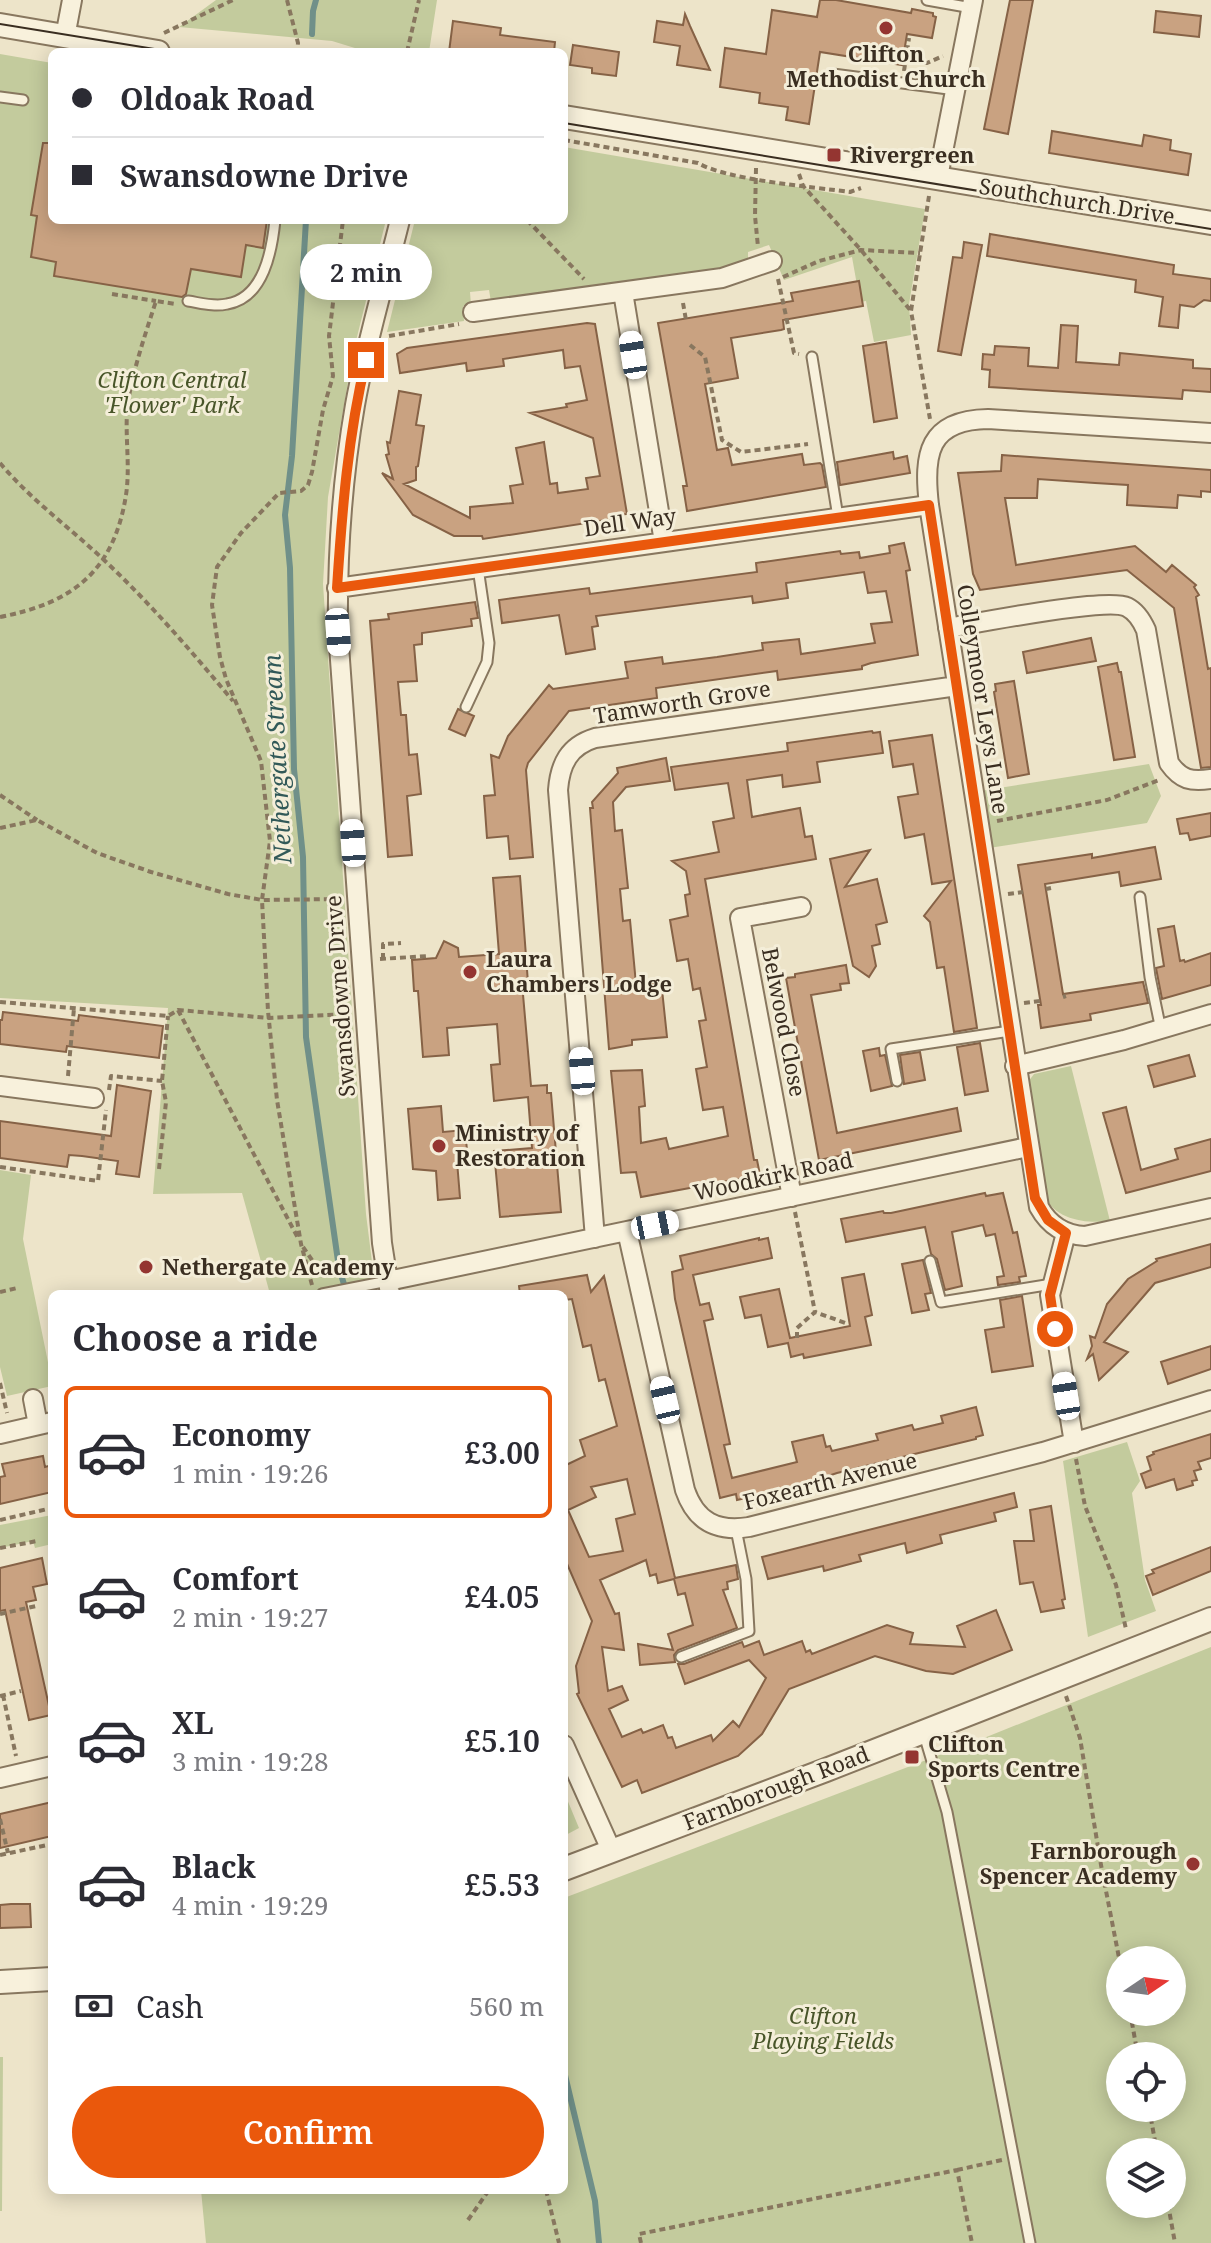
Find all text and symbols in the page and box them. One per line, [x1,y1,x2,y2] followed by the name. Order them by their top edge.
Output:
[877,19,895,37] marker: Clifton Methodist Church
[786,38,986,93] place label: Clifton Methodist Church
[120,78,314,119] text: Oldoak Road
[850,139,975,169] place label: Rivergreen
[825,146,843,164] marker: Rivergreen
[120,155,408,196] text: Swansdowne Drive
[977,170,1177,230] street label: Southchurch Drive
[300,244,432,300] callout: 2 min
[330,254,402,290] text: 2 min
[617,329,649,381] car
[348,342,384,378] route end
[98,364,247,419] park label: Clifton Central 'Flower' Park
[582,500,679,542] street label: Dell Way
[951,582,1017,816] street label: Colleymoor Leys Lane
[324,607,352,657] car
[255,653,299,866] water label: Nethergate Stream
[591,672,772,730] street label: Tamworth Grove
[339,818,367,868] car
[317,894,361,1098] street label: Swansdowne Drive
[486,943,672,998] place label: Laura Chambers Lodge
[756,945,814,1099] street label: Belwood Close
[461,963,479,981] marker: Laura Chambers Lodge
[568,1046,596,1096] car
[455,1117,586,1172] place label: Ministry of Restoration
[430,1137,448,1155] marker: Ministry of Restoration
[690,1143,856,1207] street label: Woodkirk Road
[629,1209,681,1241] car
[162,1251,394,1281] place label: Nethergate Academy
[137,1258,155,1276] marker: Nethergate Academy
[1037,1311,1073,1347] route start
[72,1313,318,1362] text: Choose a ride
[1050,1370,1082,1422] car
[648,1374,682,1426] car
[172,1414,311,1455] text: Economy
[76,1416,148,1488] icon: car
[464,1432,540,1473] text: £3.00
[740,1444,920,1516] street label: Foxearth Avenue
[172,1455,329,1491] text: 1 min · 19:26
[172,1558,299,1599] text: Comfort
[76,1560,148,1632] icon: car
[464,1576,540,1617] text: £4.05
[172,1599,329,1635] text: 2 min · 19:27
[172,1702,214,1743] text: XL
[76,1704,148,1776] icon: car
[464,1720,540,1761] text: £5.10
[928,1728,1080,1783] place label: Clifton Sports Centre
[678,1738,873,1836] street label: Farnborough Road
[172,1743,329,1779] text: 3 min · 19:28
[903,1748,921,1766] marker: Clifton Sports Centre
[980,1835,1177,1890] place label: Farnborough Spencer Academy
[172,1846,256,1887] text: Black
[76,1848,148,1920] icon: car
[1184,1855,1202,1873] marker: Farnborough Spencer Academy
[464,1864,540,1905] text: £5.53
[172,1887,329,1923] text: 4 min · 19:29
[1106,1946,1186,2026] north arrow
[1106,1946,1186,2218] map controls
[72,1984,116,2028] icon: cash
[136,1986,204,2027] text: Cash
[469,1988,544,2024] text: 560 m
[751,2000,894,2055] park label: Clifton Playing Fields
[1106,2042,1186,2122] button: locate
[72,2086,544,2178] button: Confirm
[1106,2138,1186,2218] button: layers

